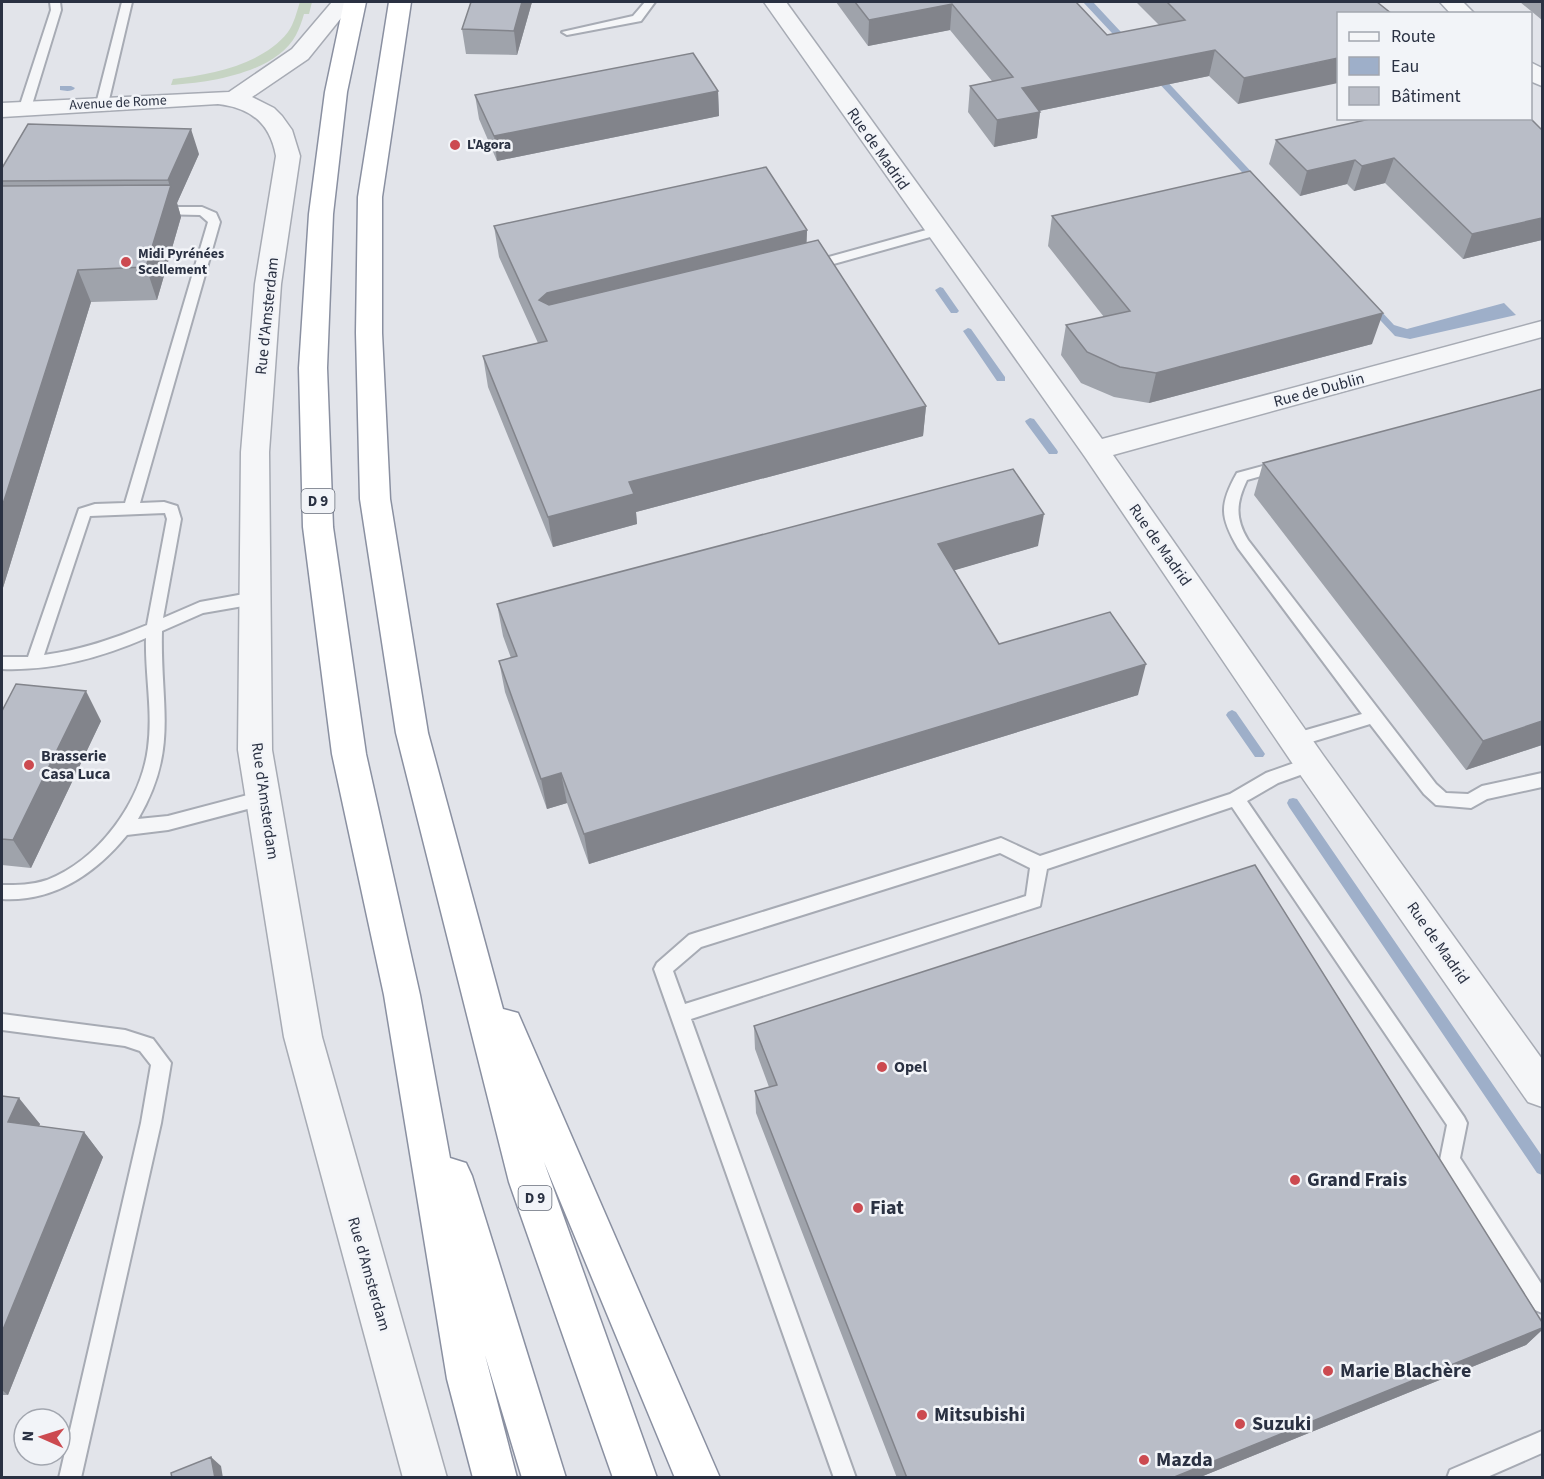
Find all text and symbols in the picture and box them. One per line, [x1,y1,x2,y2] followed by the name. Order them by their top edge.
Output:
[1337,12,1532,120] legend
[1391,24,1435,49] text: Route
[1391,54,1419,79] text: Eau
[1391,84,1461,109] text: Bâtiment
[69,90,167,116] street label: Avenue de Rome
[841,103,915,195] street label: Rue de Madrid
[467,135,511,155] place label: L'Agora
[448,138,462,152] marker: L'Agora
[138,244,224,280] place label: Midi Pyrénées Scellement
[119,255,133,269] marker: Midi Pyrénées Scellement
[250,256,284,376] street label: Rue d'Amsterdam
[1271,367,1367,413] street label: Rue de Dublin
[302,489,334,513] road number: D 9
[1123,499,1197,591] street label: Rue de Madrid
[246,741,284,861] street label: Rue d'Amsterdam
[41,745,110,785] place label: Brasserie Casa Luca
[22,758,36,772] marker: Brasserie Casa Luca
[1401,897,1475,989] street label: Rue de Madrid
[894,1056,927,1078] place label: Opel
[875,1060,889,1074] marker: Opel
[1307,1166,1407,1194] place label: Grand Frais
[1288,1173,1302,1187] marker: Grand Frais
[518,1186,552,1210] road number: D 9
[870,1194,904,1222] place label: Fiat
[851,1201,865,1215] marker: Fiat
[342,1214,396,1334] street label: Rue d'Amsterdam
[1340,1357,1471,1385] place label: Marie Blachère
[1321,1364,1335,1378] marker: Marie Blachère
[934,1401,1025,1429] place label: Mitsubishi
[12,1407,72,1467] north arrow
[915,1408,929,1422] marker: Mitsubishi
[1252,1410,1311,1438] place label: Suzuki
[1233,1417,1247,1431] marker: Suzuki
[17,1430,39,1442] text: N
[1156,1446,1213,1474] place label: Mazda
[1137,1453,1151,1467] marker: Mazda

